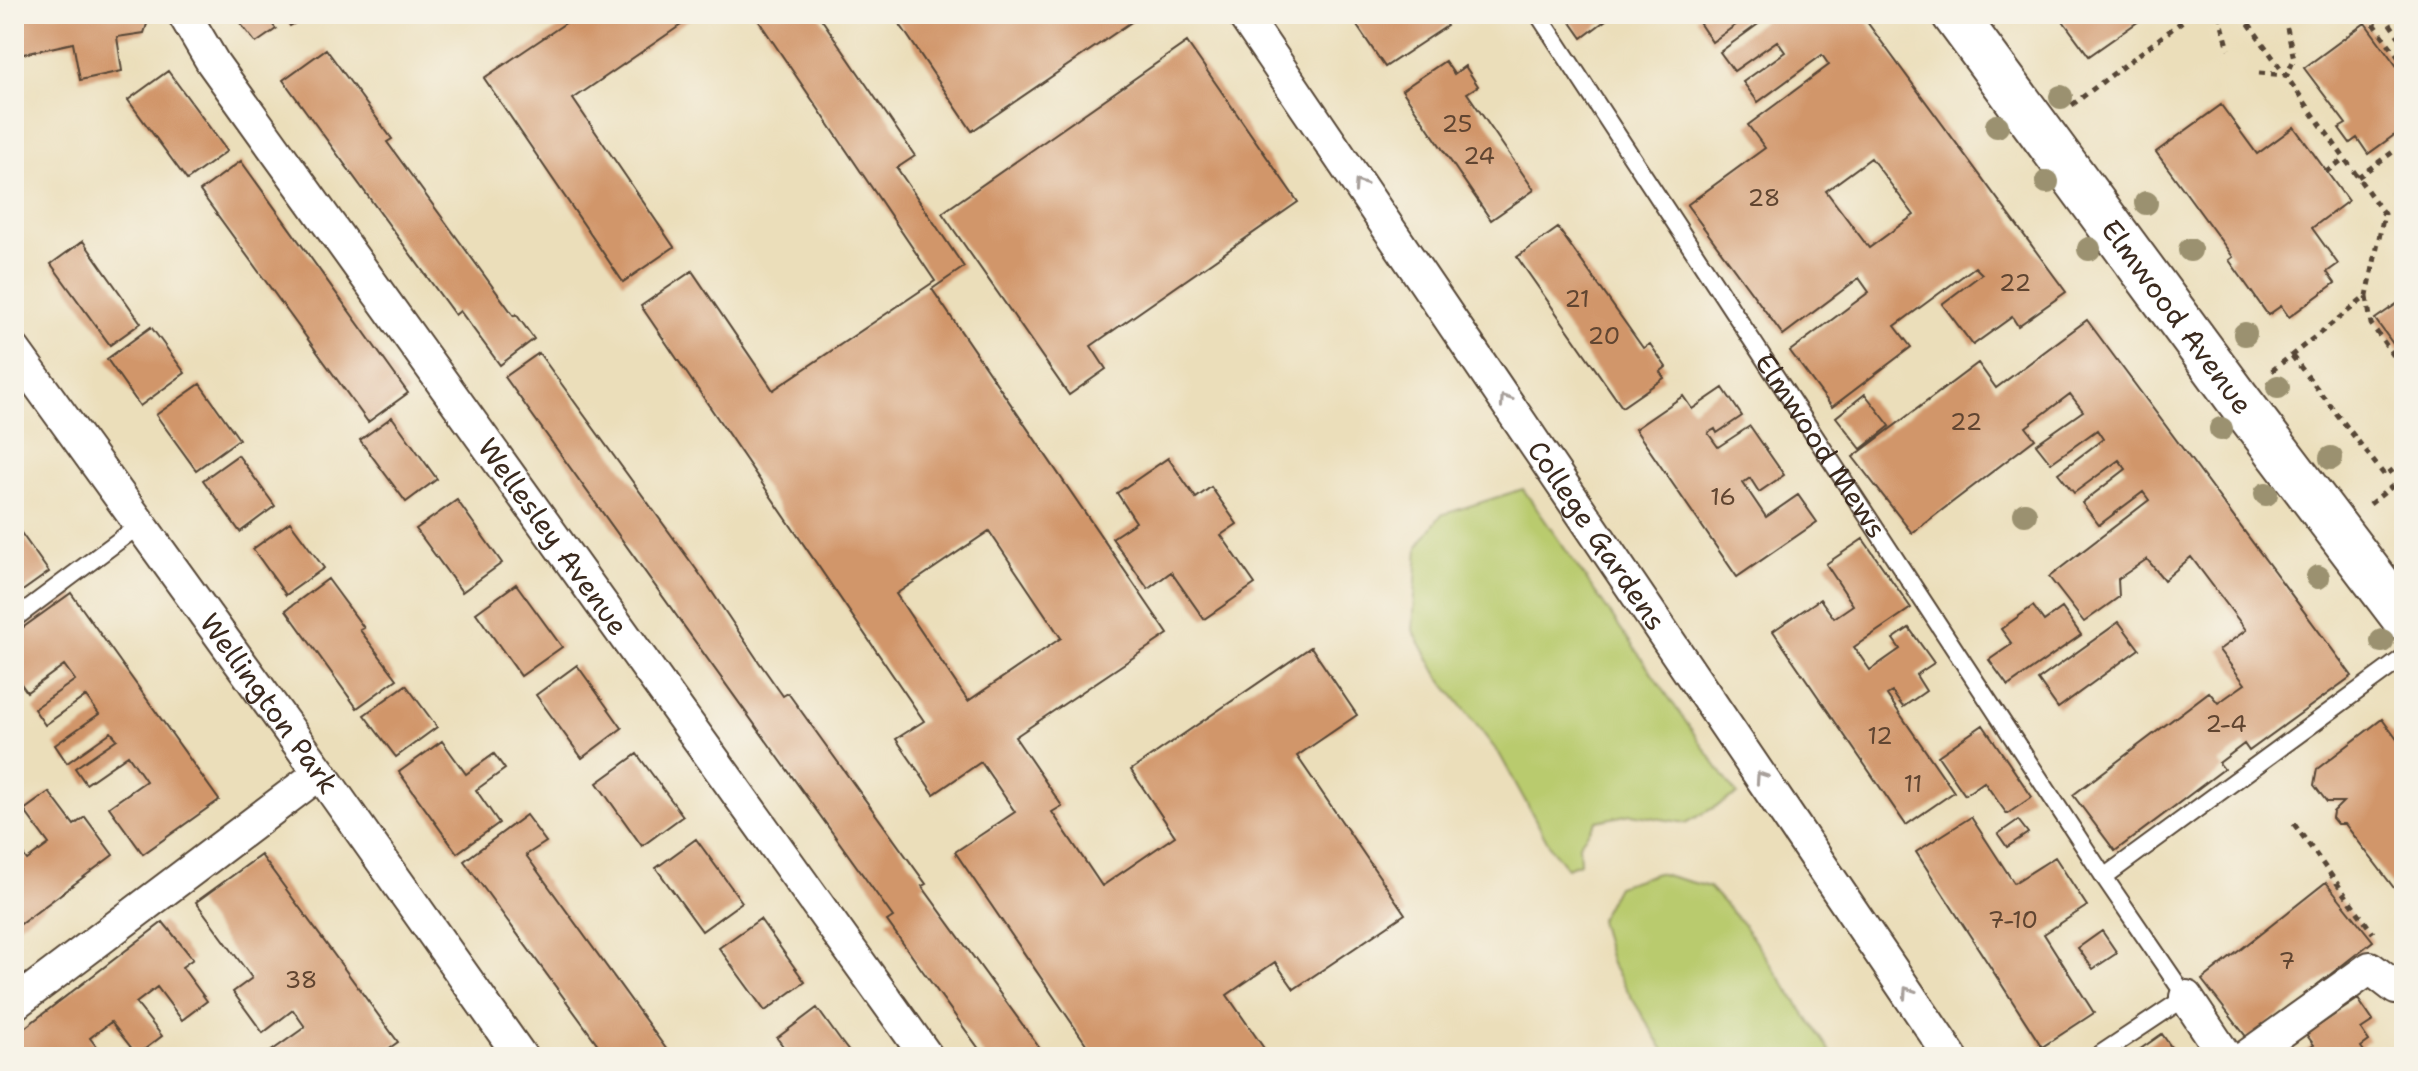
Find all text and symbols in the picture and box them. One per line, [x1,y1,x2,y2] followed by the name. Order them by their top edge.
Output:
[1441,108,1473,140] house number: 25
[1463,140,1495,172] house number: 24
[1354,180,1369,194] one-way arrow
[1748,182,1780,214] house number: 28
[2093,211,2262,422] street label: Elmwood Avenue
[1999,267,2031,299] house number: 22
[1564,283,1590,315] house number: 21
[1588,320,1620,352] house number: 20
[1746,345,1896,546] street label: Elmwood Mews
[1500,395,1515,409] one-way arrow
[1950,406,1982,438] house number: 22
[469,430,637,643] street label: Wellesley Avenue
[1519,433,1675,638] street label: College Gardens
[1710,481,1736,513] house number: 16
[191,605,348,801] street label: Wellington Park
[2205,708,2247,740] house number: 2-4
[1867,720,1893,752] house number: 12
[1903,768,1923,800] house number: 11
[1756,772,1771,786] one-way arrow
[1988,904,2038,936] house number: 7-10
[2279,945,2295,977] house number: 7
[285,964,317,996] house number: 38
[1902,987,1917,1001] one-way arrow

